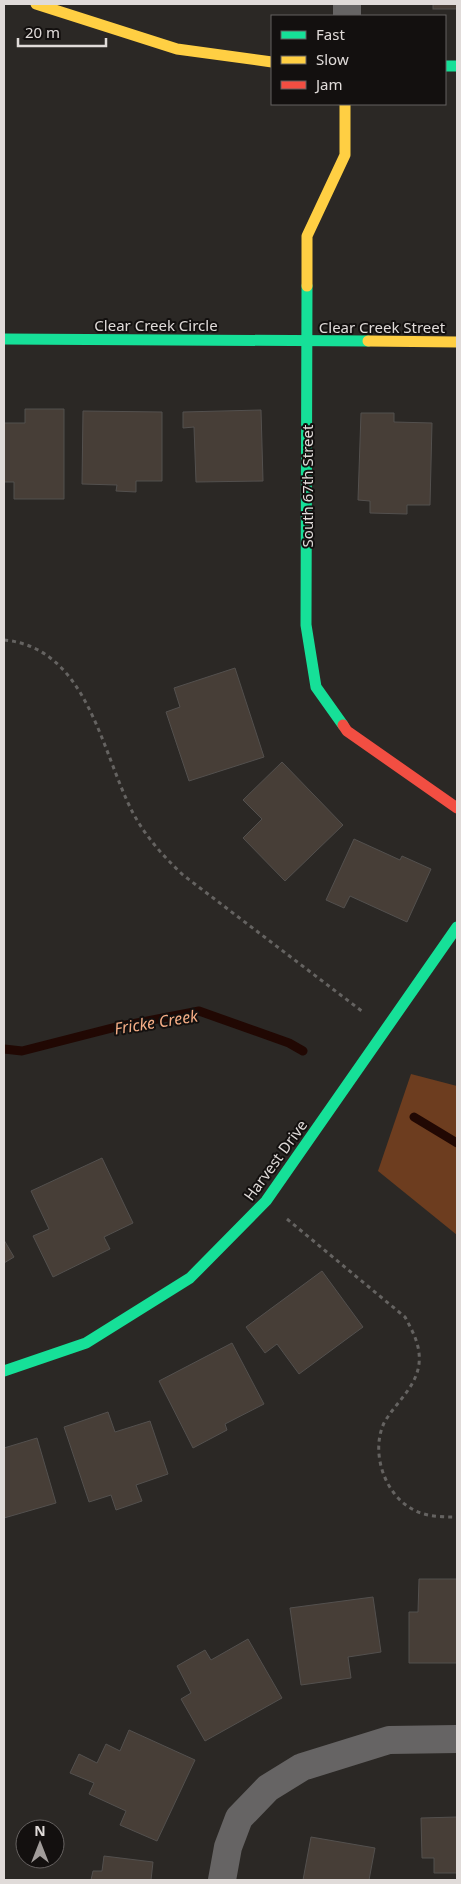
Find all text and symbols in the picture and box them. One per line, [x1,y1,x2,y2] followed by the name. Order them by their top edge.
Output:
[18,15,105,47] scale bar
[271,15,446,105] legend
[25,22,60,42] text: 20 m
[316,24,345,44] text: Fast
[316,49,349,69] text: Slow
[314,74,343,94] text: Jam
[94,315,218,335] street label: Clear Creek Circle
[319,317,446,337] street label: Clear Creek Street
[297,424,317,547] street label: South 67th Street
[113,1004,200,1039] water label: Fricke Creek
[239,1116,311,1204] street label: Harvest Drive
[15,1819,65,1869] north arrow
[34,1821,46,1840] text: N

